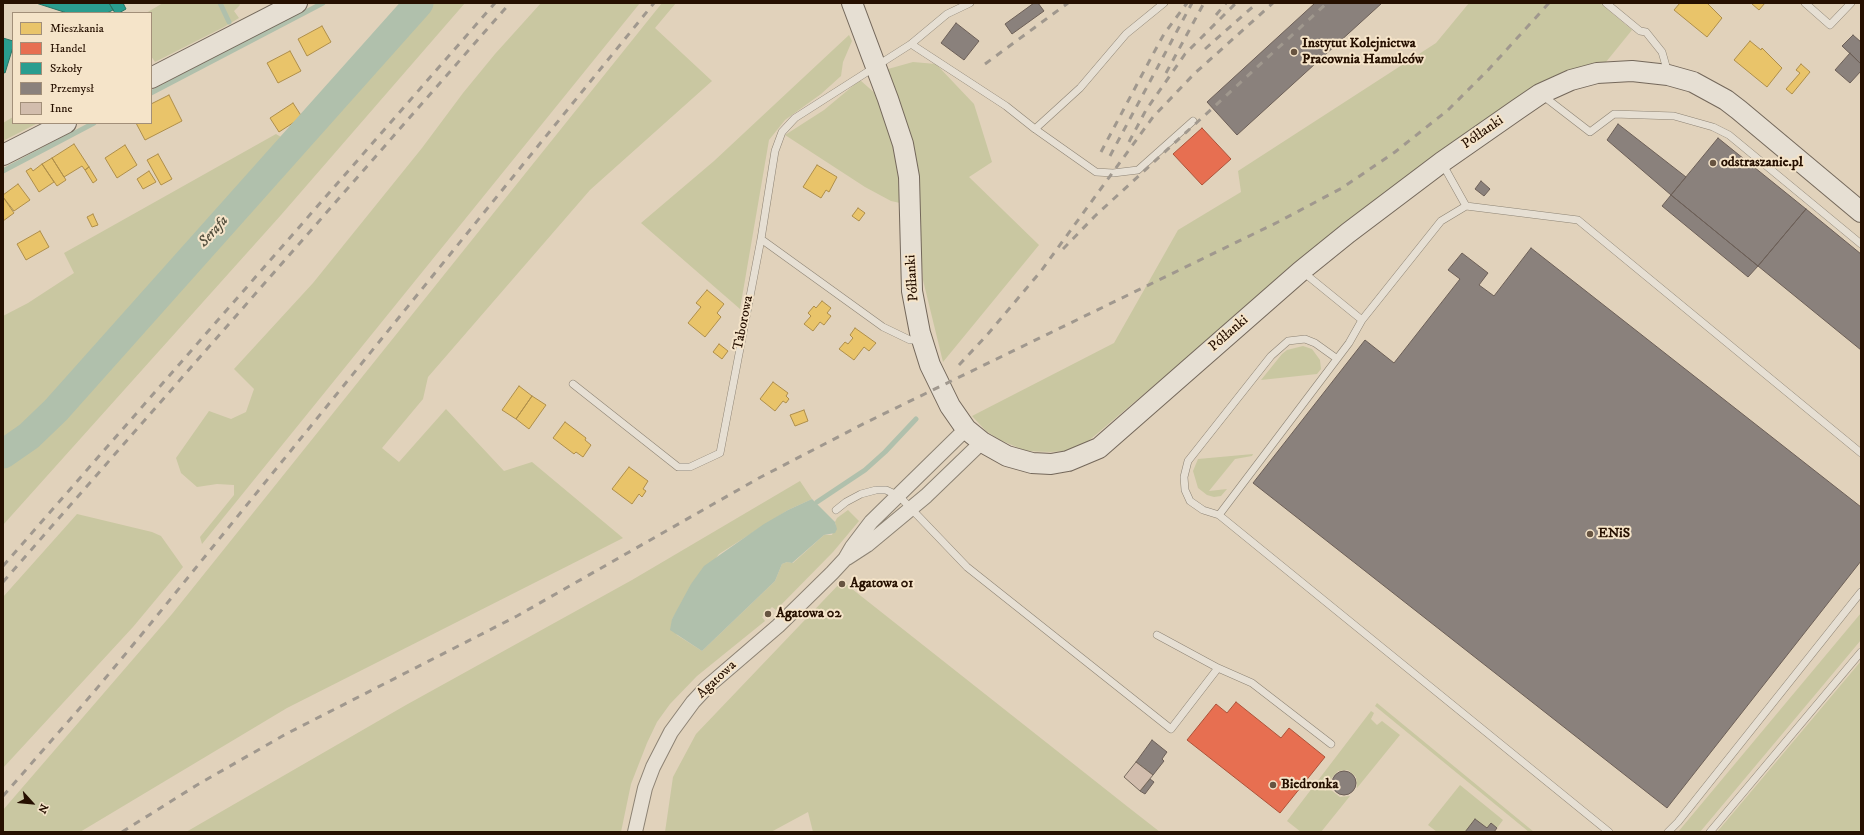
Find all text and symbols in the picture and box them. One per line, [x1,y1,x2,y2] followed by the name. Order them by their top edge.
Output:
[12,12,152,124] legend
[50,21,104,36] text: Mieszkania
[1302,36,1424,68] place label: Instytut Kolejnictwa Pracownia Hamulców
[50,41,86,56] text: Handel
[1289,47,1299,57] marker: Instytut Kolejnictwa Pracownia Hamulców
[50,61,82,76] text: Szkoły
[50,81,94,96] text: Przemysł
[50,101,72,116] text: Inne
[1459,113,1507,153] street label: Półłanki
[1721,155,1803,171] place label: odstraszanie.pl
[1708,158,1718,168] marker: odstraszanie.pl
[195,213,233,251] water label: Serafa
[903,254,923,302] street label: Półłanki
[730,294,758,352] street label: Taborowa
[1206,312,1252,356] street label: Półłanki
[1598,526,1630,542] place label: ENiS
[1585,529,1595,539] marker: ENiS
[850,576,913,592] place label: Agatowa 01
[837,579,847,589] marker: Agatowa 01
[776,606,841,622] place label: Agatowa 02
[763,609,773,619] marker: Agatowa 02
[694,658,740,702] street label: Agatowa
[1281,777,1338,793] place label: Biedronka
[1268,780,1278,790] marker: Biedronka
[12,783,52,823] north arrow
[34,801,51,816] text: N

